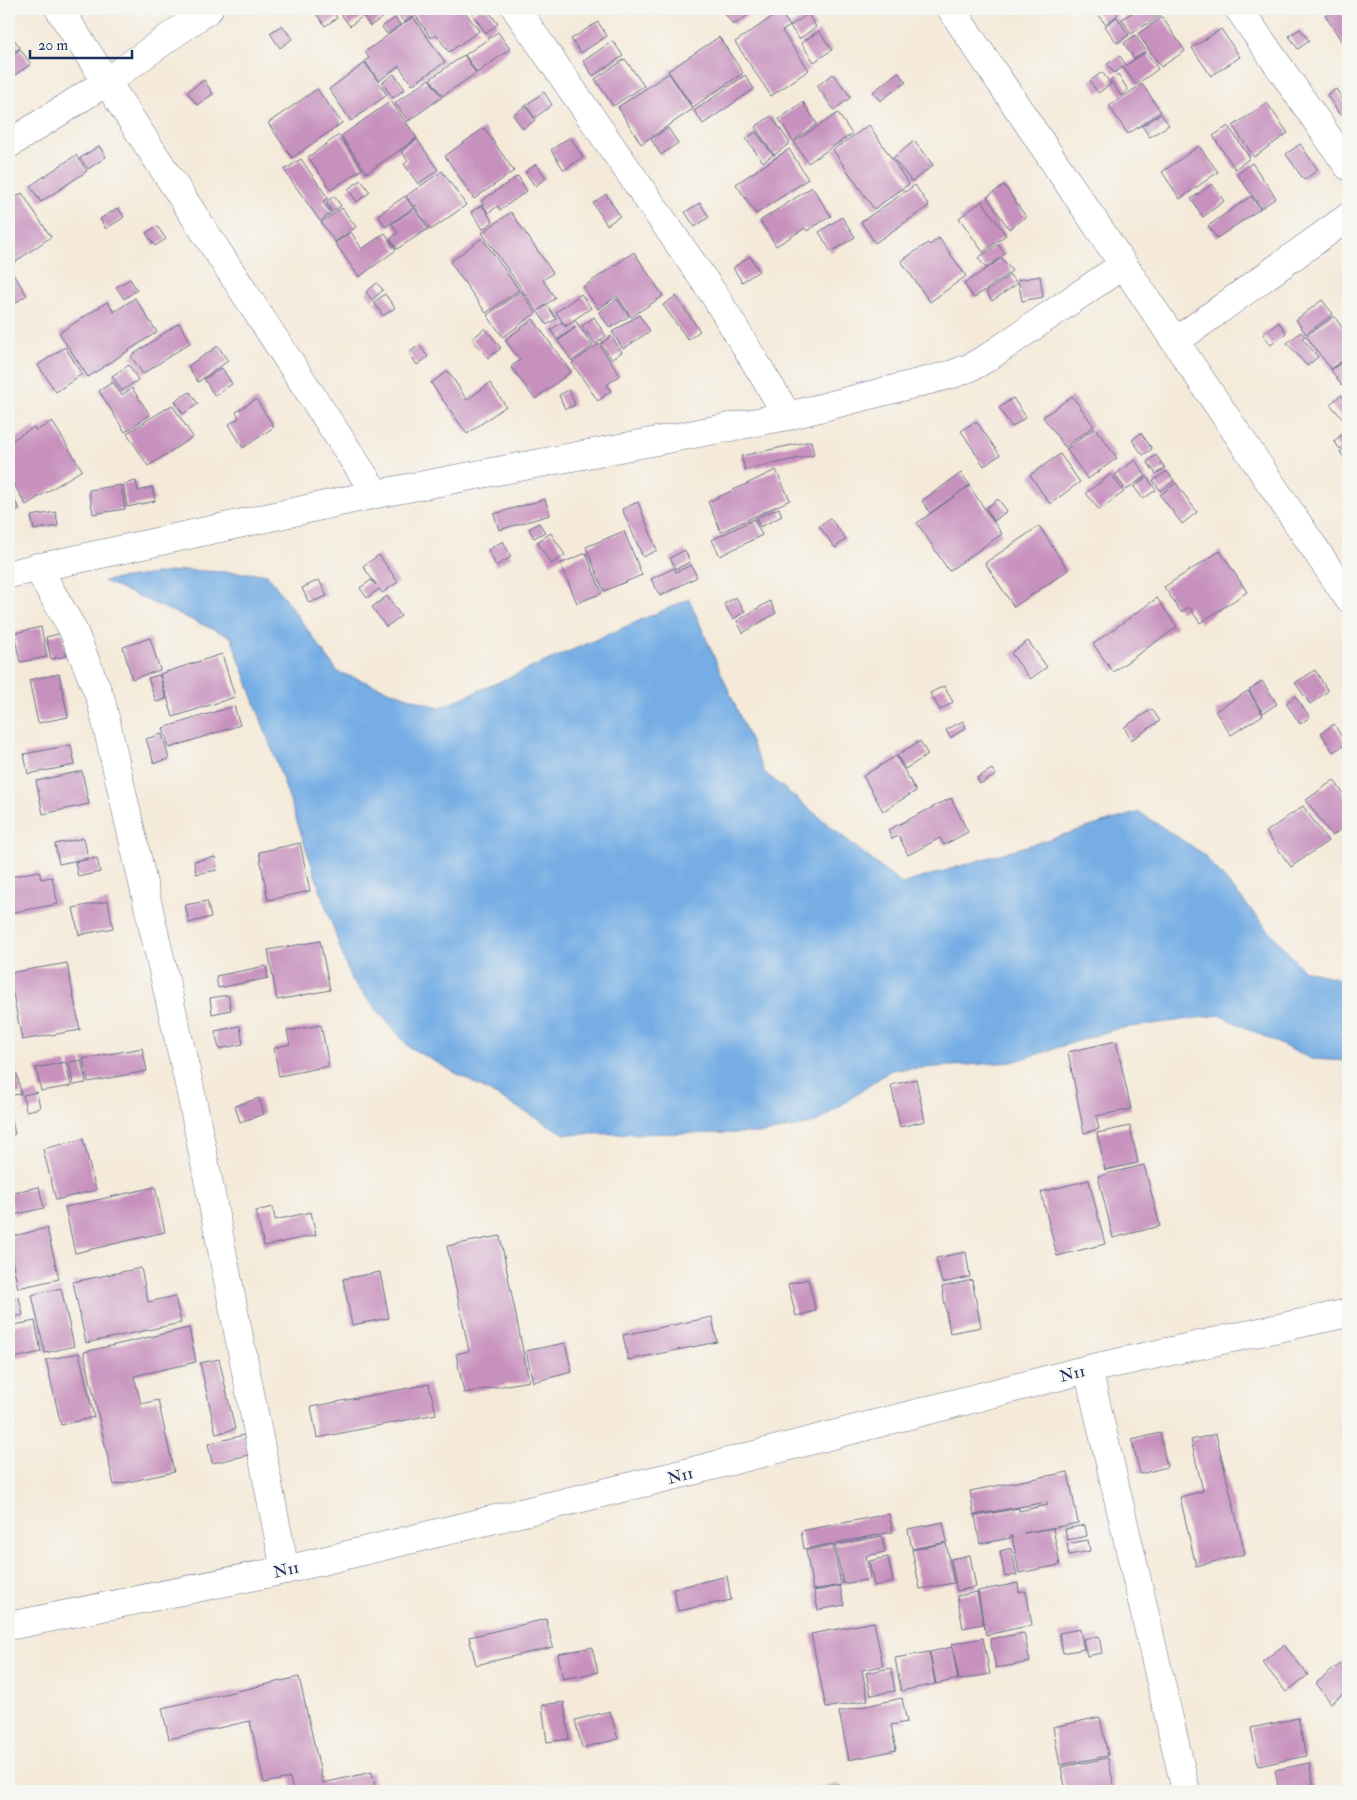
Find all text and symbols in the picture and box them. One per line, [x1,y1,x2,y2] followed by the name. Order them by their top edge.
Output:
[30,28,132,60] scale bar
[38,36,68,55] text: 20 m
[1057,1361,1087,1387] street label: N11
[665,1463,695,1489] street label: N11
[271,1557,301,1583] street label: N11

